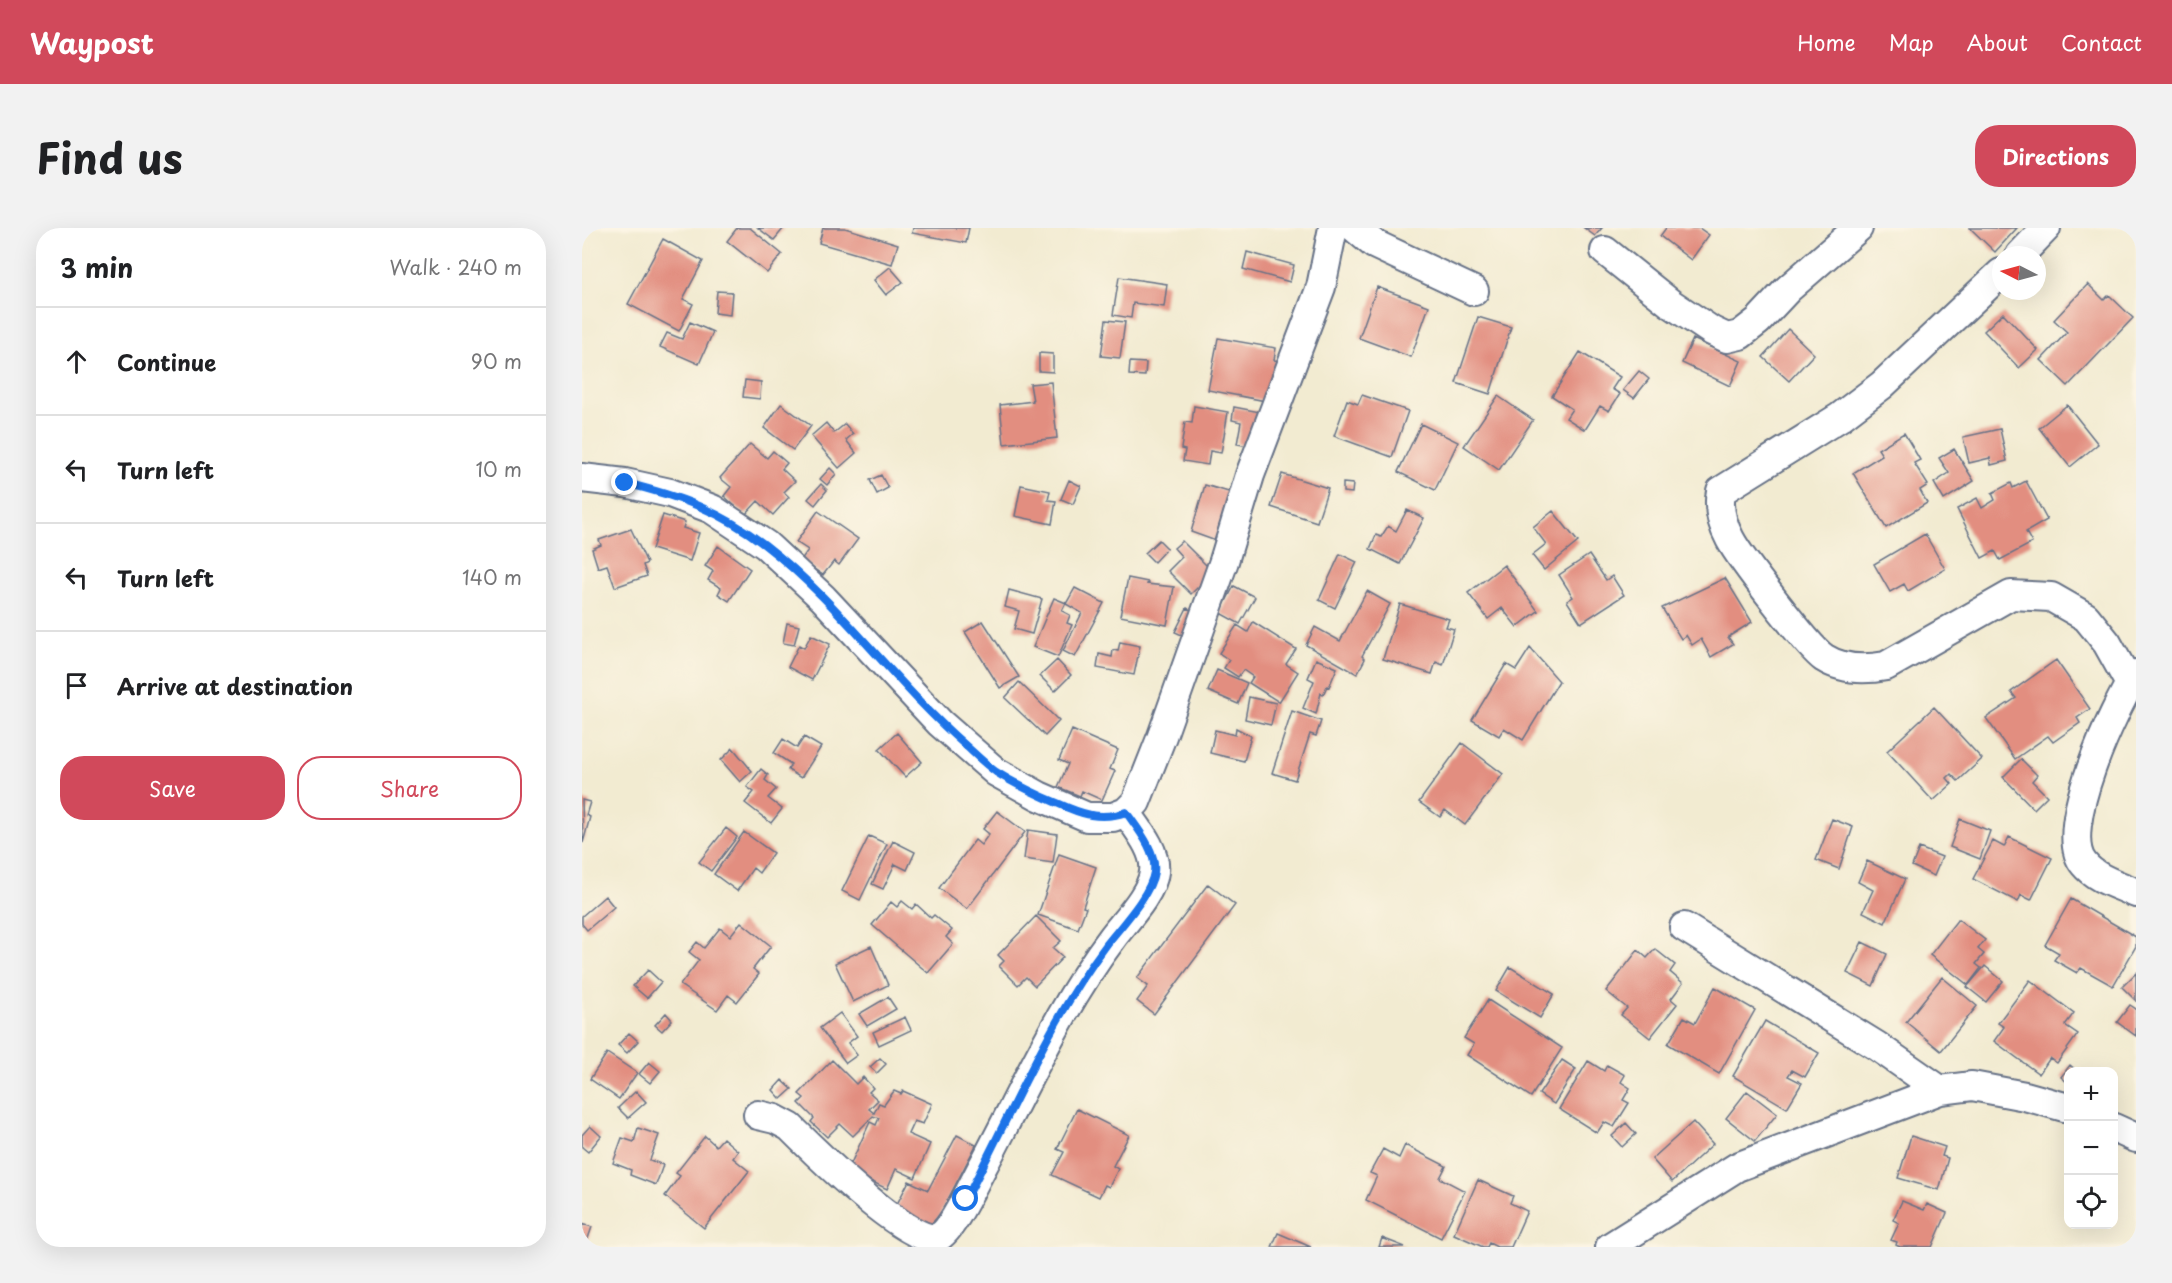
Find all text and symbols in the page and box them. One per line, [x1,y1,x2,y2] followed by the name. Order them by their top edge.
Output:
[30,21,154,64] text: Waypost
[1797,26,1856,58] text: Home
[1889,26,1934,58] text: Map
[1967,26,2028,58] text: About
[2061,26,2142,58] text: Contact
[36,125,183,188] text: Find us
[1975,125,2136,187] button: Directions
[1992,246,2046,300] north arrow
[60,248,133,287] text: 3 min
[389,252,522,282] text: Walk · 240 m
[60,345,93,378] icon: ahead
[117,345,216,378] text: Continue
[471,346,522,376] text: 90 m
[60,453,93,486] icon: left
[117,453,214,486] text: Turn left
[475,454,522,484] text: 10 m
[611,469,637,495] route end
[60,561,93,594] icon: left
[117,561,214,594] text: Turn left
[462,562,522,592] text: 140 m
[60,669,93,702] icon: arrive
[117,669,353,702] text: Arrive at destination
[60,756,285,820] button: Save
[297,756,522,820] button: Share
[2064,1067,2118,1229] map controls
[2064,1067,2118,1121] button: +
[2064,1121,2118,1175] button: −
[2064,1175,2118,1229] button: locate
[952,1185,978,1211] route start

